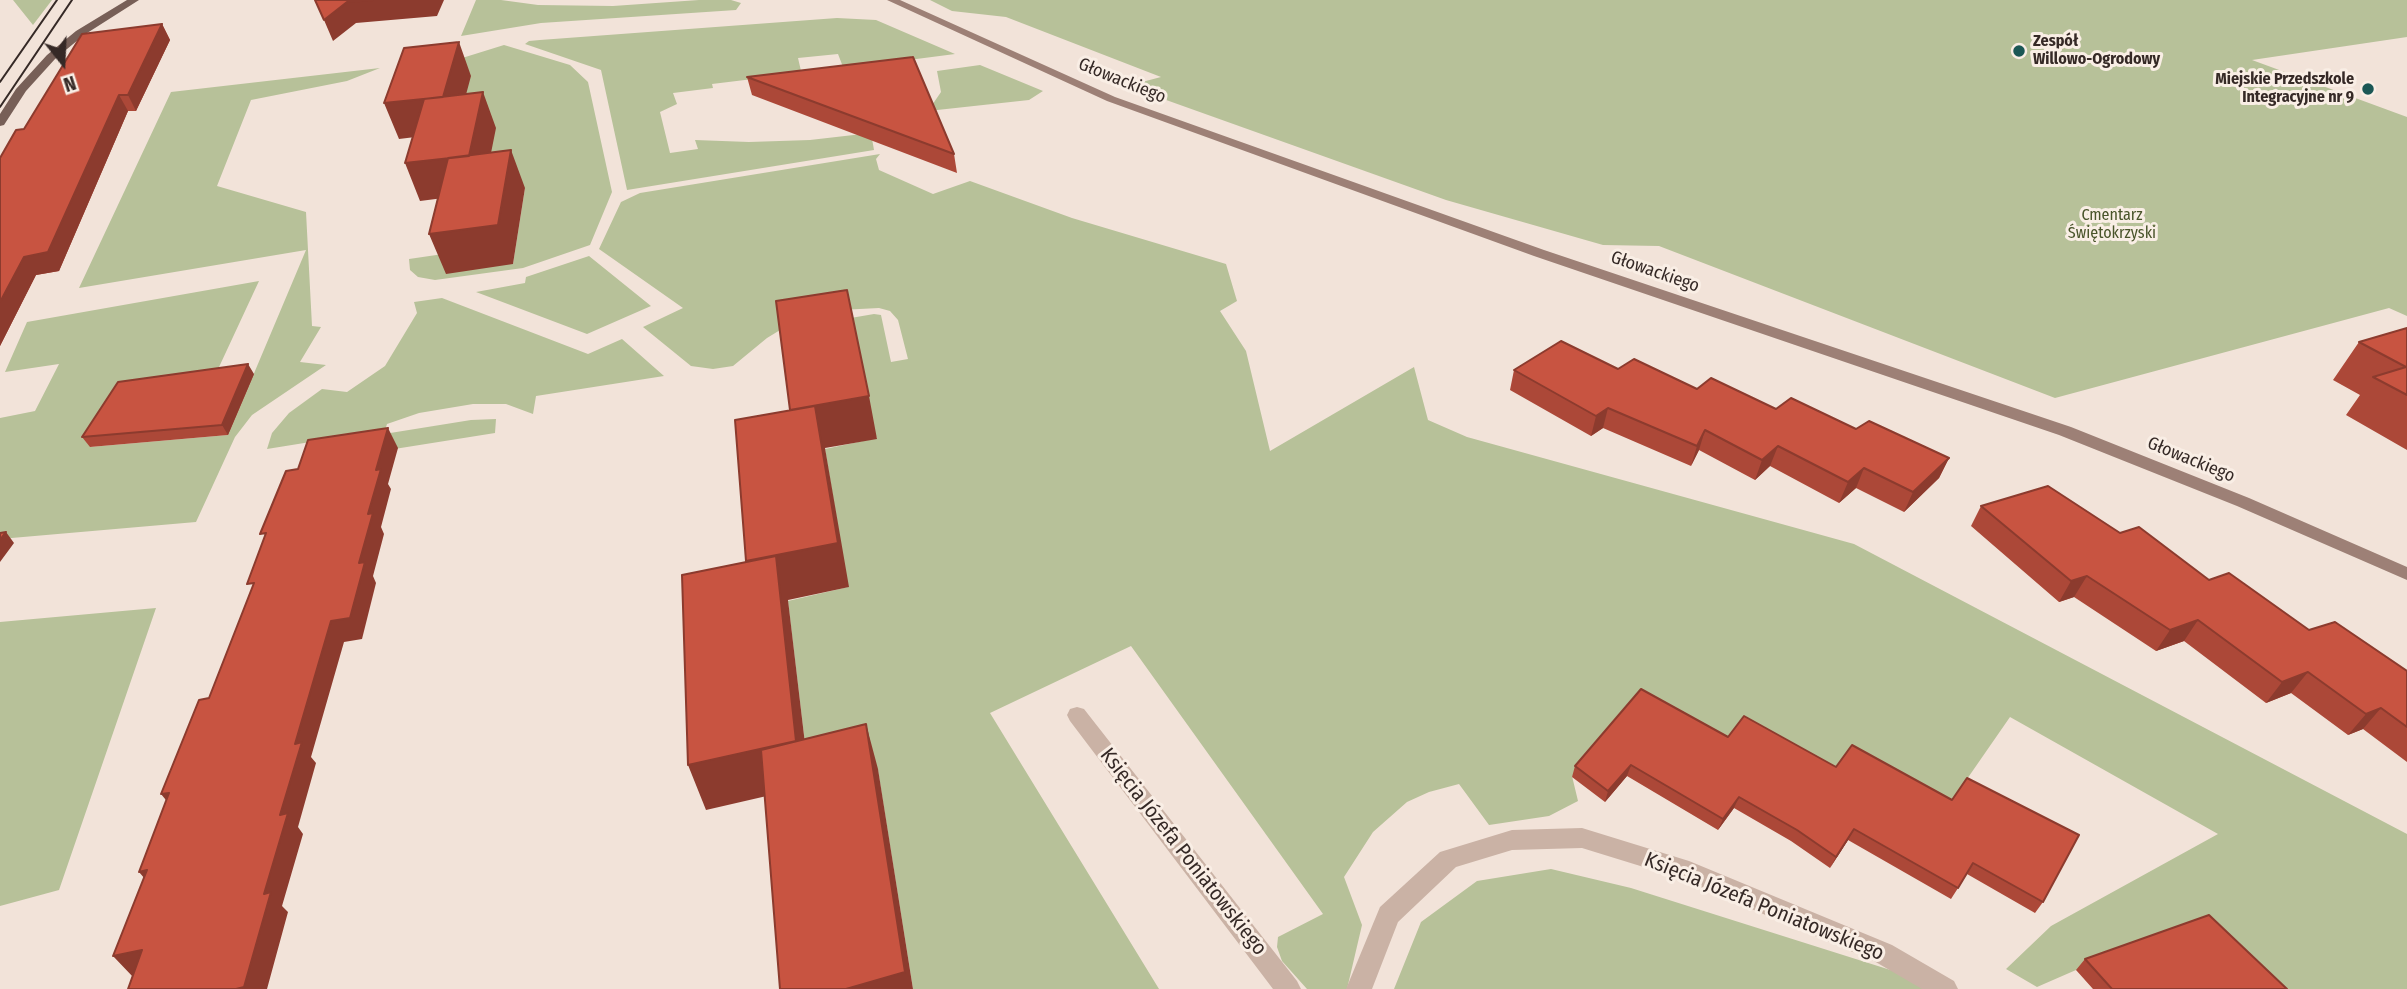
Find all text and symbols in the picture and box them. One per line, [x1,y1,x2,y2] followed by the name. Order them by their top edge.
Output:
[28,28,98,98] north arrow
[2033,32,2160,70] place label: Zespół Willowo-Ogrodowy
[2011,43,2027,59] marker: Zespół Willowo-Ogrodowy
[1075,54,1169,108] street label: Głowackiego
[2215,70,2354,108] place label: Miejskie Przedszkole Integracyjne nr 9
[61,71,79,96] text: N
[2360,81,2376,97] marker: Miejskie Przedszkole Integracyjne nr 9
[2068,206,2156,244] park label: Cmentarz Świętokrzyski
[1608,247,1702,297] street label: Głowackiego
[2144,433,2238,487] street label: Głowackiego
[1094,743,1272,961] street label: Księcia Józefa Poniatowskiego
[1641,847,1887,967] street label: Księcia Józefa Poniatowskiego

